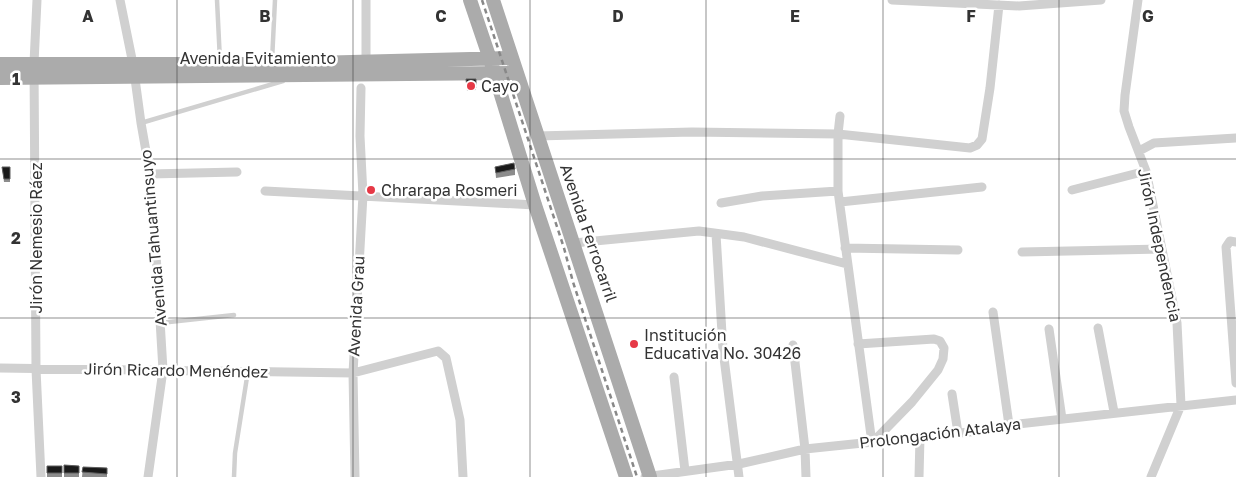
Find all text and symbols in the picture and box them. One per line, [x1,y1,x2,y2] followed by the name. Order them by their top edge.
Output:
[82,6,94,26] text: A
[259,6,271,26] text: B
[435,6,447,26] text: C
[612,6,624,26] text: D
[790,6,800,26] text: E
[966,6,976,26] text: F
[1142,6,1154,26] text: G
[180,48,336,68] street label: Avenida Evitamiento
[12,69,20,89] text: 1
[481,76,519,96] place label: Cayo
[465,80,477,92] marker: Cayo
[135,149,171,327] street label: Avenida Tahuantinsuyo
[556,161,622,305] street label: Avenida Ferrocarril
[26,162,46,314] street label: Jirón Nemesio Ráez
[1134,166,1186,324] street label: Jirón Independencia
[381,180,518,200] place label: Chrarapa Rosmeri
[365,184,377,196] marker: Chrarapa Rosmeri
[11,228,21,248] text: 2
[343,255,369,357] street label: Avenida Grau
[644,325,801,363] place label: Institución Educativa No. 30426
[628,338,640,350] marker: Institución Educativa No. 30426
[84,358,268,382] street label: Jirón Ricardo Menéndez
[11,387,21,407] text: 3
[858,413,1022,453] street label: Prolongación Atalaya

